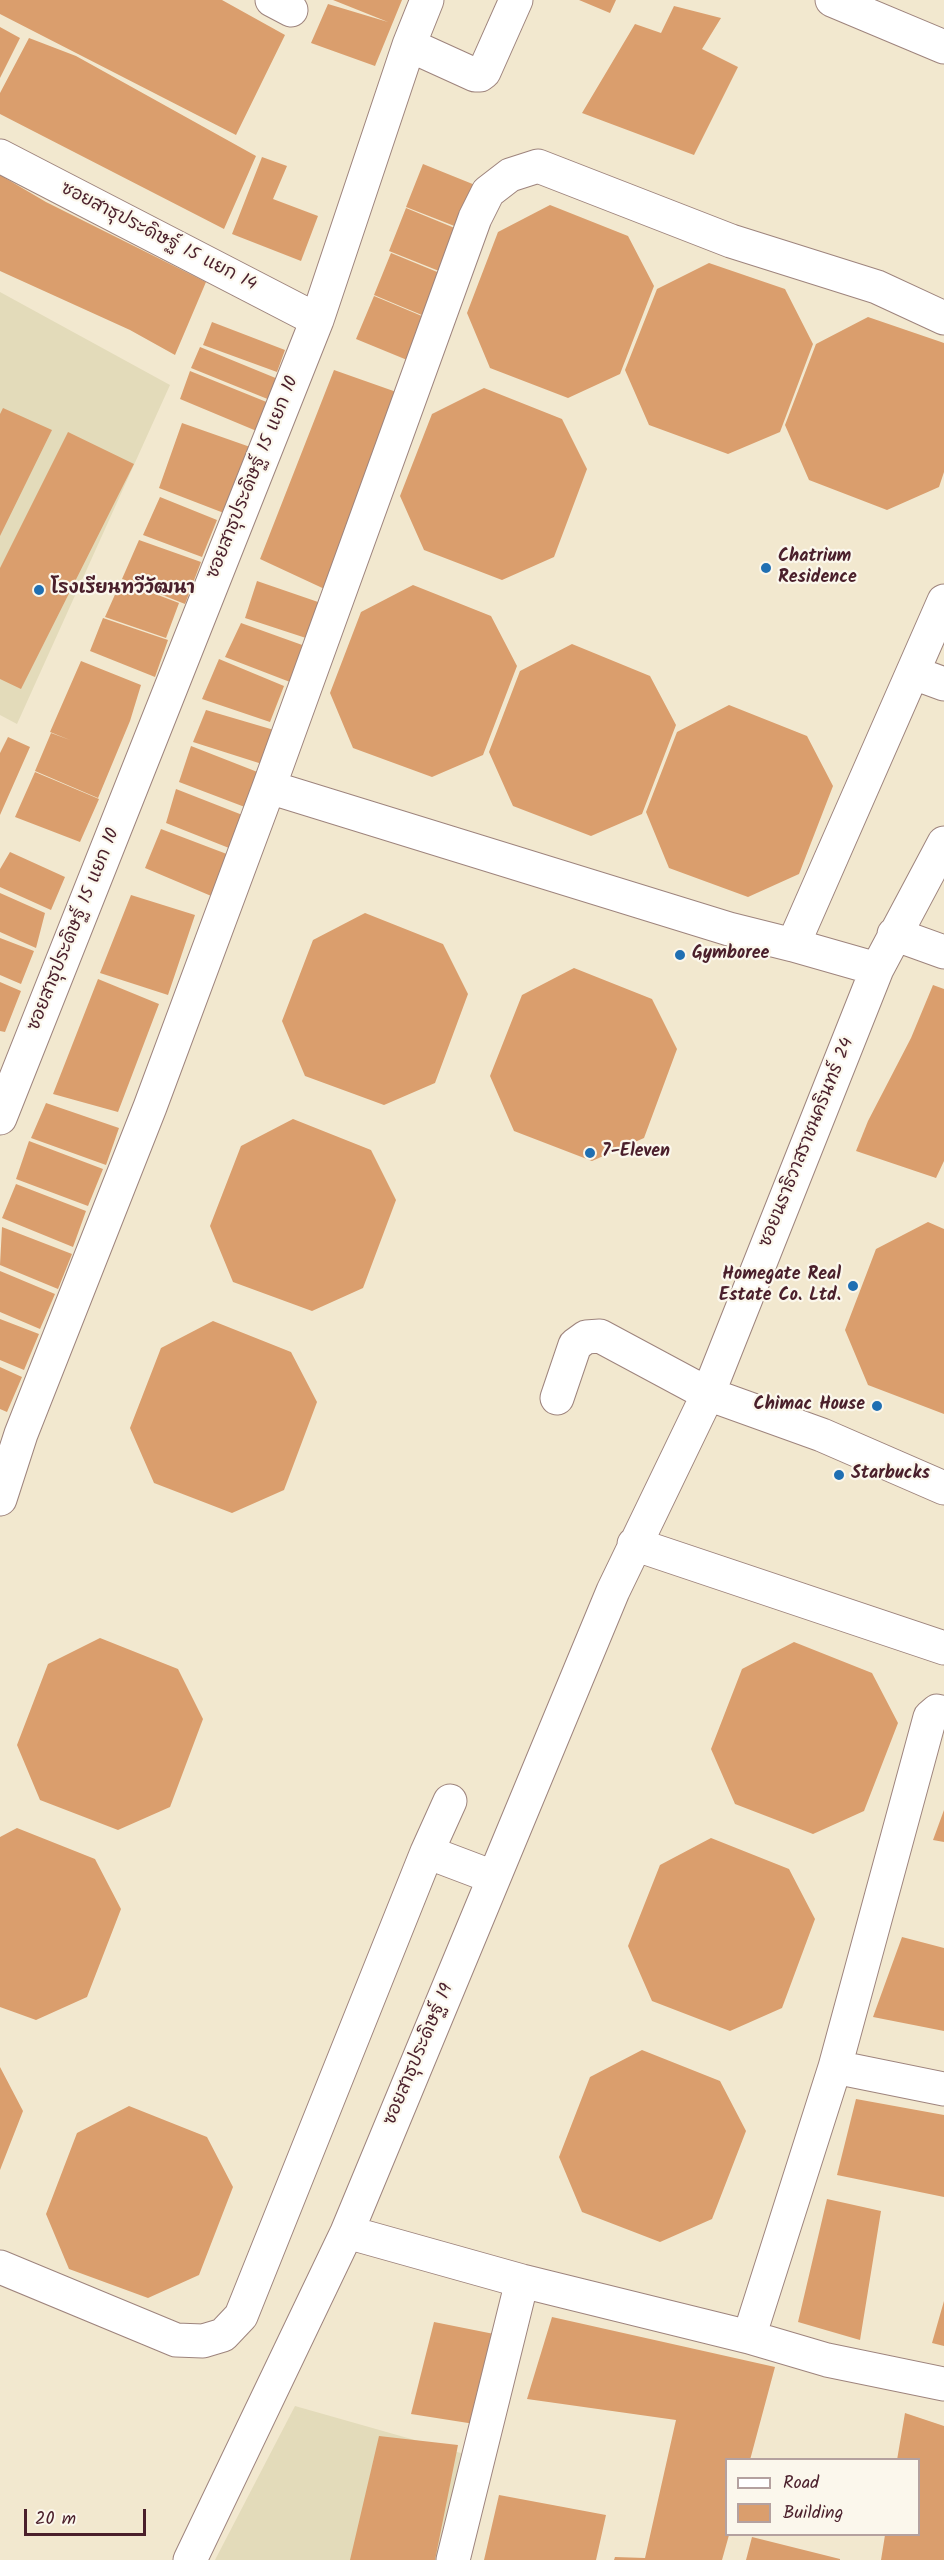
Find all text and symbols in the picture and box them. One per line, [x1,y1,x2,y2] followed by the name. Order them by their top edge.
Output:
[56,179,260,297] street label: ซอยสาธุประดิษฐ์ 15 แยก 14
[203,374,305,582] street label: ซอยสาธุประดิษฐ์ 15 แยก 10
[778,547,857,590] place label: Chatrium Residence
[759,561,773,575] marker: Chatrium Residence
[51,579,195,601] place label: โรงเรียนทวีวัฒนา
[32,583,46,597] marker: โรงเรียนทวีวัฒนา
[24,826,126,1034] street label: ซอยสาธุประดิษฐ์ 15 แยก 10
[692,944,769,966] place label: Gymboree
[673,948,687,962] marker: Gymboree
[756,1035,860,1251] street label: ซอยนราธิวาสราชนครินทร์ 24
[602,1142,670,1164] place label: 7-Eleven
[583,1146,597,1160] marker: 7-Eleven
[719,1265,841,1308] place label: Homegate Real Estate Co. Ltd.
[846,1279,860,1293] marker: Homegate Real Estate Co. Ltd.
[754,1395,865,1417] place label: Chimac House
[870,1399,884,1413] marker: Chimac House
[851,1464,930,1486] place label: Starbucks
[832,1468,846,1482] marker: Starbucks
[380,1981,460,2129] street label: ซอยสาธุประดิษฐ์ 19
[725,2458,920,2536] legend
[783,2469,819,2498] text: Road
[27,2497,148,2535] scale bar
[783,2499,843,2528] text: Building
[35,2505,76,2534] text: 20 m

